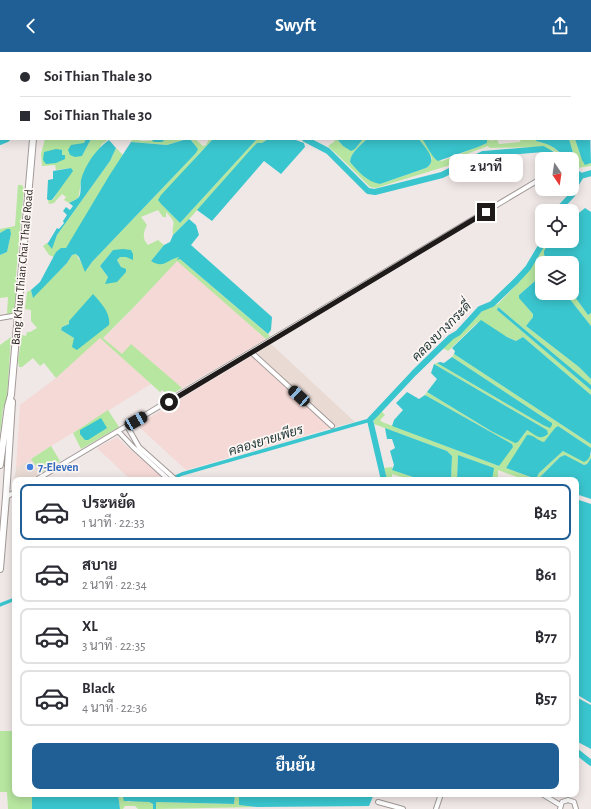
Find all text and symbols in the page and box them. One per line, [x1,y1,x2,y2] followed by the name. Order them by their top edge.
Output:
[20,15,42,37] icon: back
[549,15,571,37] icon: share
[275,17,316,35] text: Swyft
[44,69,152,84] text: Soi Thian Thale 30
[44,108,152,123] text: Soi Thian Thale 30
[535,152,579,196] north arrow
[535,152,579,300] map controls
[449,154,523,182] callout: 2 นาที
[470,161,502,174] text: 2 นาที
[9,189,35,345] street label: Bang Khun Thian Chai Thale Road
[477,203,495,221] route end
[535,204,579,248] button: locate
[535,256,579,300] button: layers
[405,294,475,364] water label: คลองบางกระดี่
[286,384,312,408] car
[160,393,178,411] route start
[123,410,149,432] car
[226,419,305,459] water label: คลองยายเพียร
[38,461,79,473] place label: 7-Eleven
[25,462,35,472] marker: 7-Eleven
[34,494,70,530] icon: car
[82,496,135,511] text: ประหยัด
[534,506,557,521] text: ฿45
[82,517,145,530] text: 1 นาที · 22:33
[34,556,70,592] icon: car
[82,558,117,573] text: สบาย
[535,568,557,583] text: ฿61
[82,579,147,592] text: 2 นาที · 22:34
[34,618,70,654] icon: car
[82,619,98,634] text: XL
[535,630,557,645] text: ฿77
[82,640,146,653] text: 3 นาที · 22:35
[34,680,70,716] icon: car
[82,681,115,696] text: Black
[535,692,557,707] text: ฿57
[82,702,147,715] text: 4 นาที · 22:36
[32,743,559,789] button: ยืนยัน

